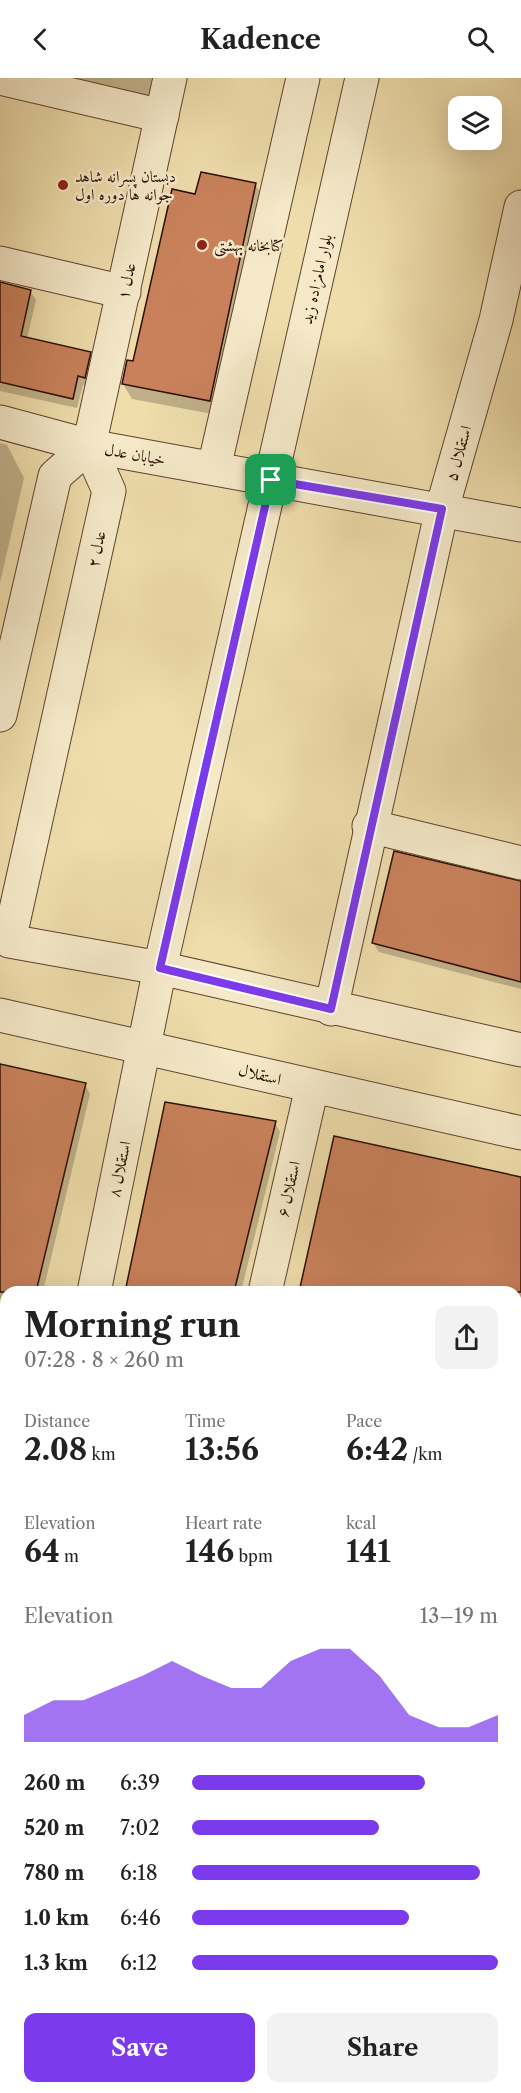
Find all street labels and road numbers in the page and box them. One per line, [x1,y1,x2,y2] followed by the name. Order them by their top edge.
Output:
[296,232,338,326] street label: بلوار امامزاده زید
[112,261,140,301] street label: عدل ۱
[441,423,475,483] street label: استقلال ۵
[103,439,167,469] street label: خیابان عدل
[82,529,110,569] street label: عدل ۲
[237,1059,283,1089] street label: استقلال
[103,1139,135,1199] street label: استقلال ۸
[272,1159,304,1219] street label: استقلال ۶

